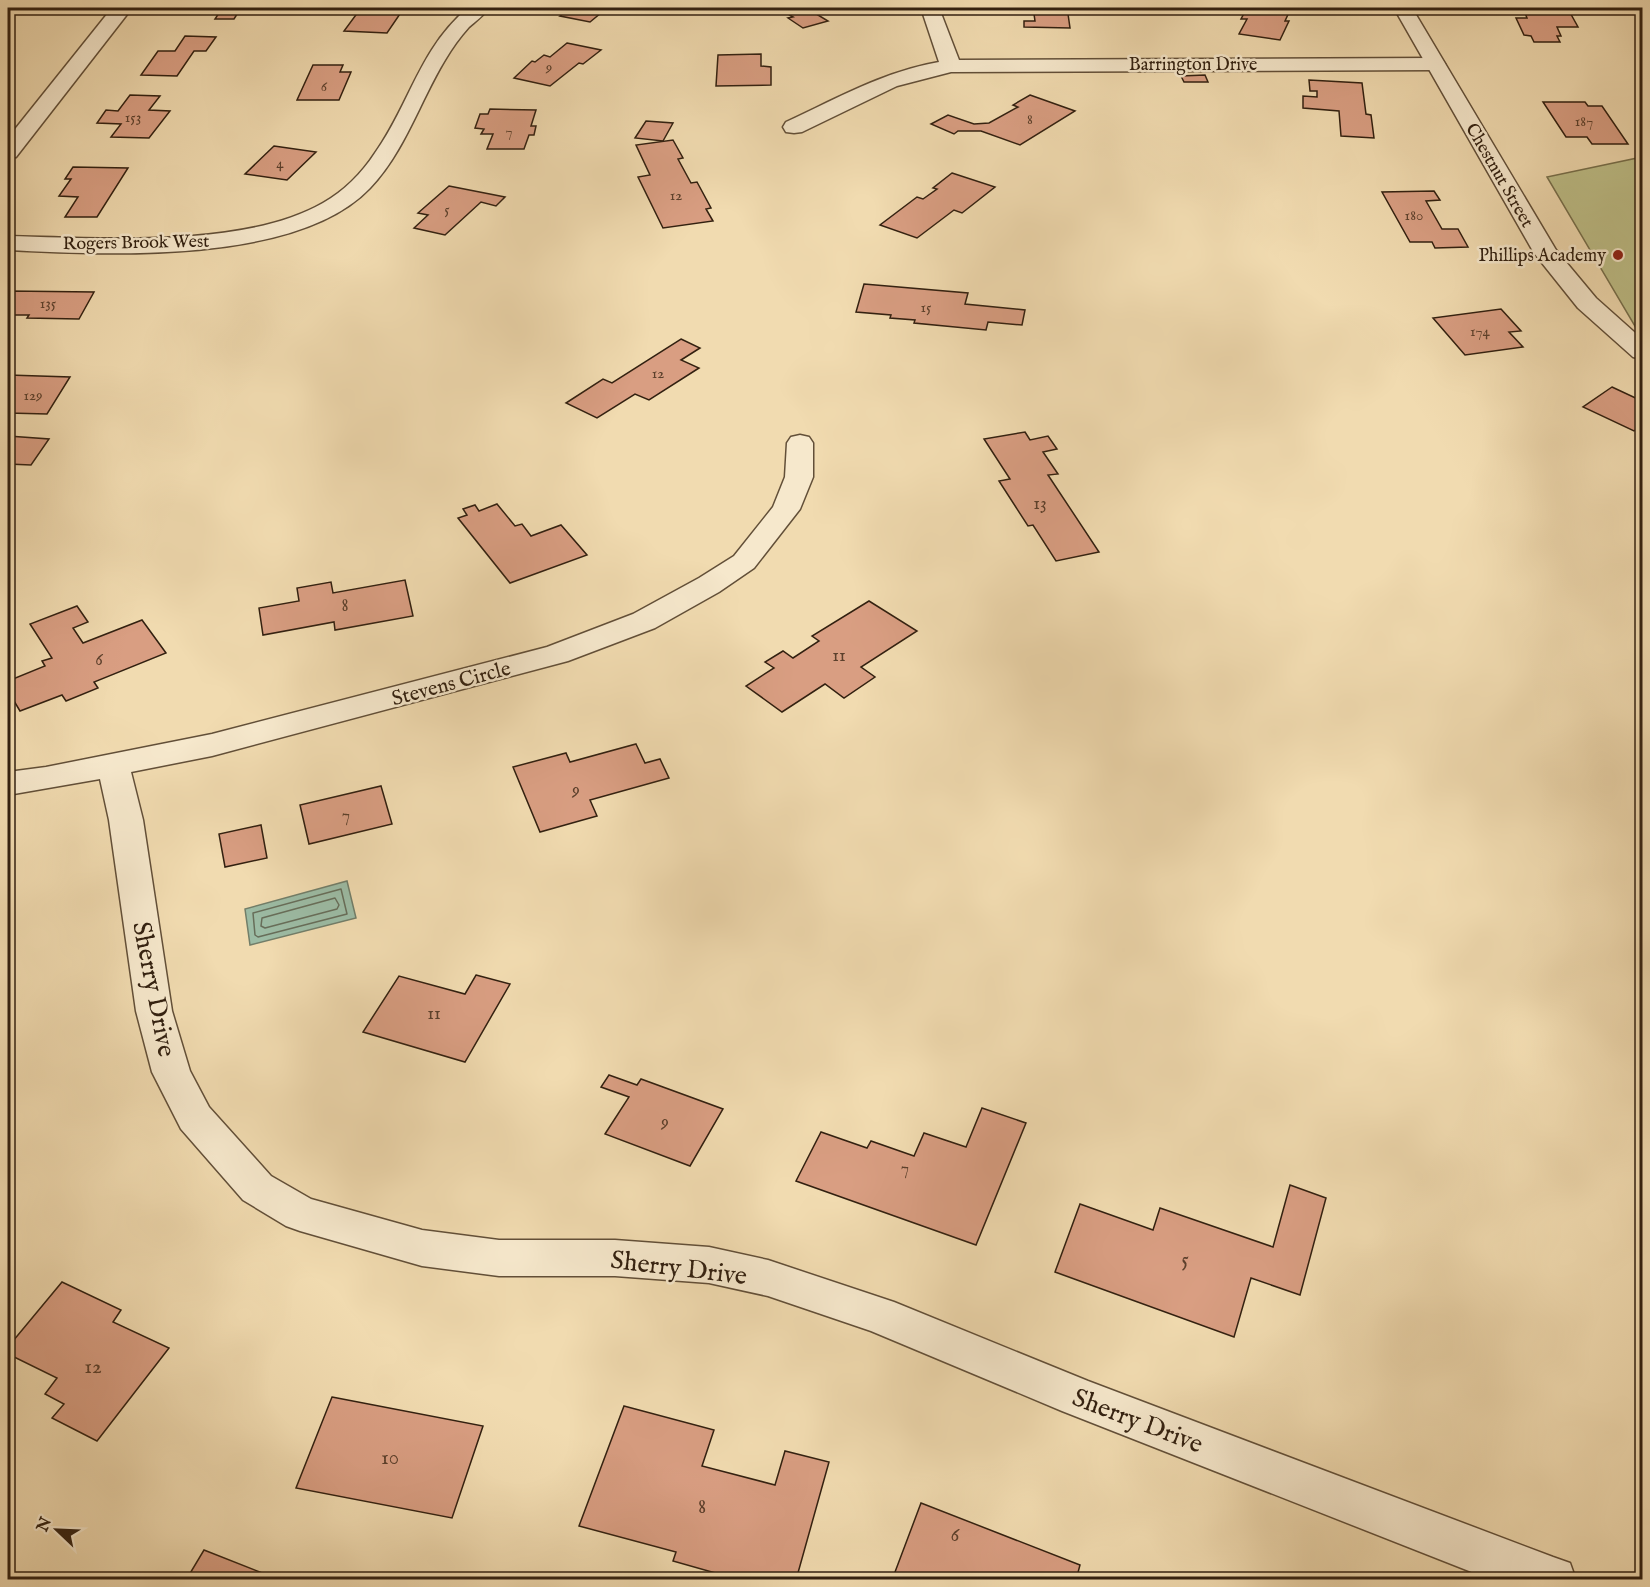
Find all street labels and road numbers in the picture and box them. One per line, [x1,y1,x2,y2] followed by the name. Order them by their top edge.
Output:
[1129,54,1257,77] street label: Barrington Drive
[1460,119,1538,232] street label: Chestnut Street
[63,231,210,256] street label: Rogers Brook West
[389,656,514,713] street label: Stevens Circle
[124,919,183,1060] street label: Sherry Drive
[609,1244,749,1293] street label: Sherry Drive
[1068,1381,1207,1461] street label: Sherry Drive

